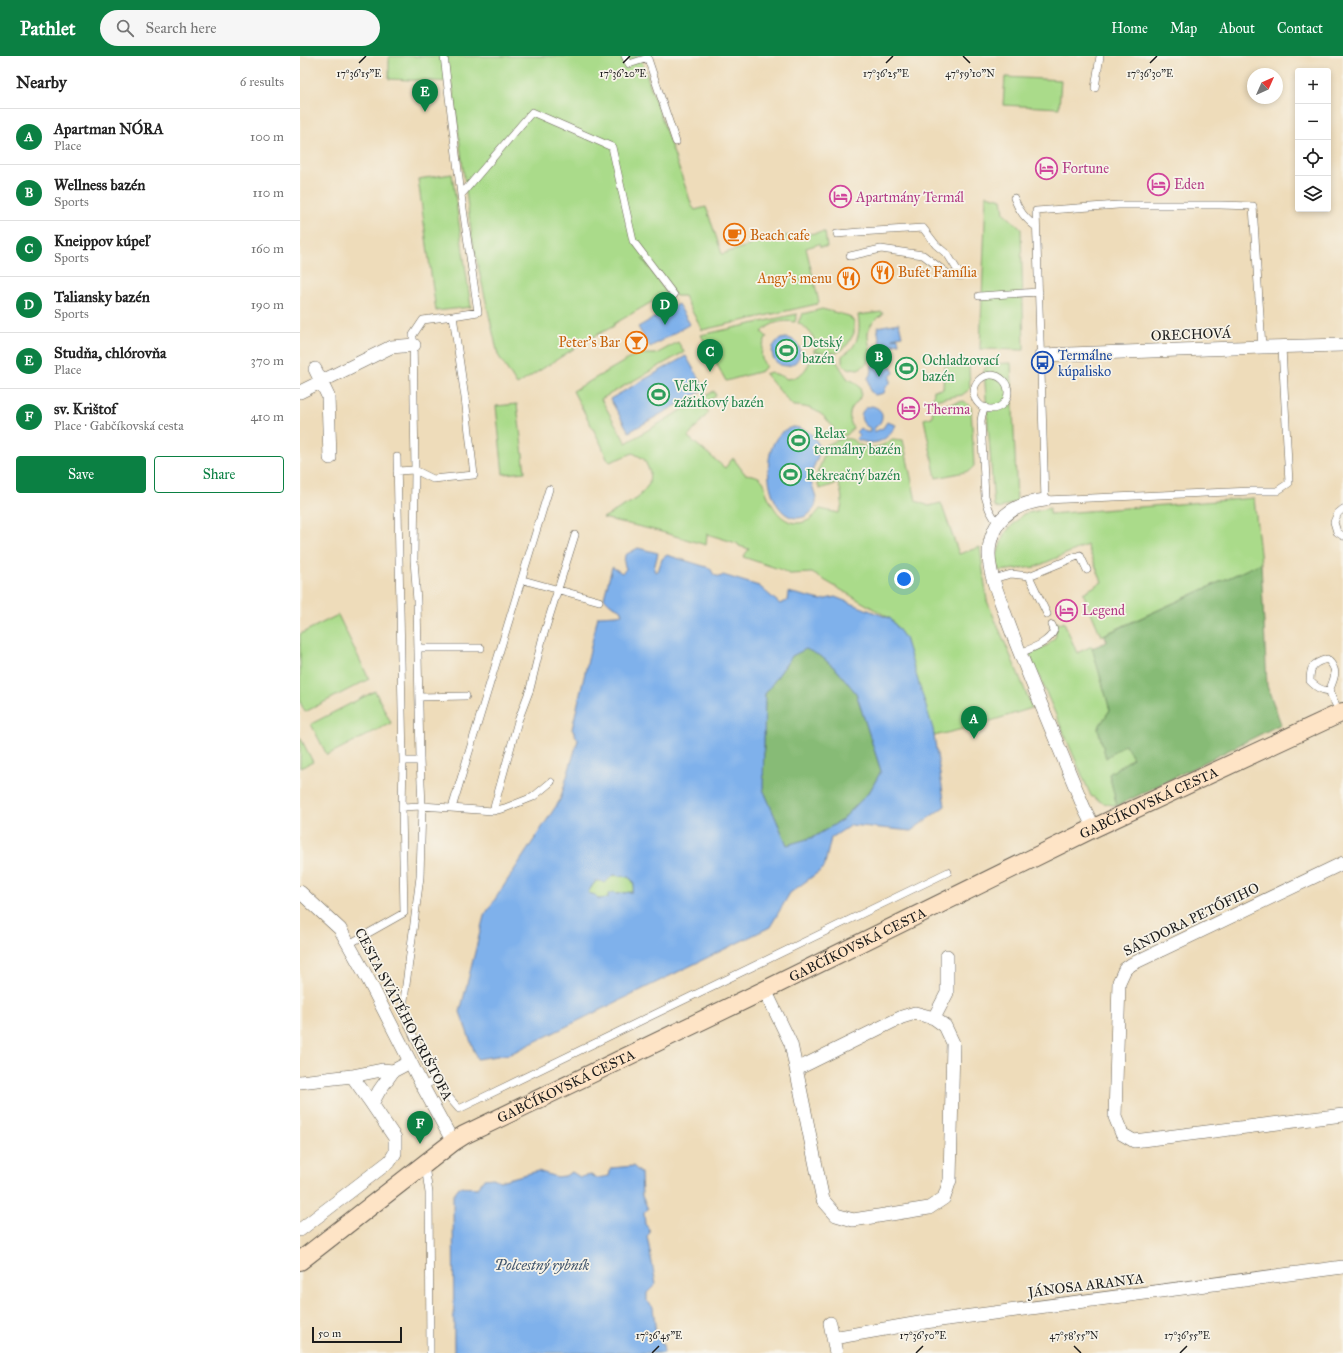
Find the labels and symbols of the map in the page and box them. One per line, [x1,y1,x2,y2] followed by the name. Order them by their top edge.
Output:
[337,68,381,80] text: 17°36'15"E
[599,68,647,80] text: 17°36'20"E
[863,68,909,80] text: 17°36'25"E
[945,68,995,80] text: 47°59'10"N
[1127,68,1173,80] text: 17°36'30"E
[1247,68,1283,104] north arrow
[412,79,438,112] pin: E
[1033,155,1059,181] hotel icon: Fortune
[1062,160,1109,177] place label: Fortune
[1145,171,1171,197] hotel icon: Eden
[1174,176,1205,193] place label: Eden
[827,184,853,210] hotel icon: Apartmány Termál
[855,189,964,206] place label: Apartmány Termál
[721,222,747,248] cafe icon: Beach cafe
[750,227,810,244] place label: Beach cafe
[869,259,895,285] restaurant icon: Bufet Família
[898,264,977,281] place label: Bufet Família
[835,265,861,291] restaurant icon: Angy's menu
[757,270,833,287] place label: Angy's menu
[652,292,678,325] pin: D
[1150,323,1232,344] street label: ORECHOVÁ
[623,329,649,355] bar icon: Peter's Bar
[558,334,621,351] place label: Peter's Bar
[802,334,842,367] place label: Detský bazén
[773,337,799,363] sports icon: Detský bazén
[697,339,723,372] pin: C
[866,344,892,377] pin: B
[1058,347,1113,380] place label: Termálne kúpalisko
[1029,350,1055,376] bus stop icon: Termálne kúpalisko
[922,352,1000,385] place label: Ochladzovací bazén
[894,355,920,381] sports icon: Ochladzovací bazén
[673,378,764,411] place label: Veľký zážitkový bazén
[645,381,671,407] sports icon: Veľký zážitkový bazén
[896,396,922,422] hotel icon: Therma
[924,401,970,418] place label: Therma
[814,425,901,458] place label: Relax termálny bazén
[786,428,812,454] sports icon: Relax termálny bazén
[777,462,803,488] sports icon: Rekreačný bazén
[806,467,901,484] place label: Rekreačný bazén
[894,569,914,589] your location
[1054,597,1080,623] hotel icon: Legend
[1082,602,1125,619] place label: Legend
[961,706,987,739] pin: A
[1077,763,1221,843] street label: GABČÍKOVSKÁ CESTA
[1120,877,1262,960] street label: SÁNDORA PETŐFIHO
[786,904,930,986] street label: GABČÍKOVSKÁ CESTA
[351,924,458,1104] street label: CESTA SVÄTÉHO KRIŠTOFA
[494,1046,638,1127] street label: GABČÍKOVSKÁ CESTA
[407,1111,433,1144] pin: F
[494,1256,590,1274] water label: Polcestný rybník
[1025,1268,1146,1302] street label: JÁNOSA ARANYA
[312,1325,402,1344] scale bar
[636,1330,682,1342] text: 17°36'45"E
[900,1330,946,1342] text: 17°36'50"E
[1050,1330,1099,1342] text: 47°58'55"N
[1164,1330,1210,1342] text: 17°36'55"E

